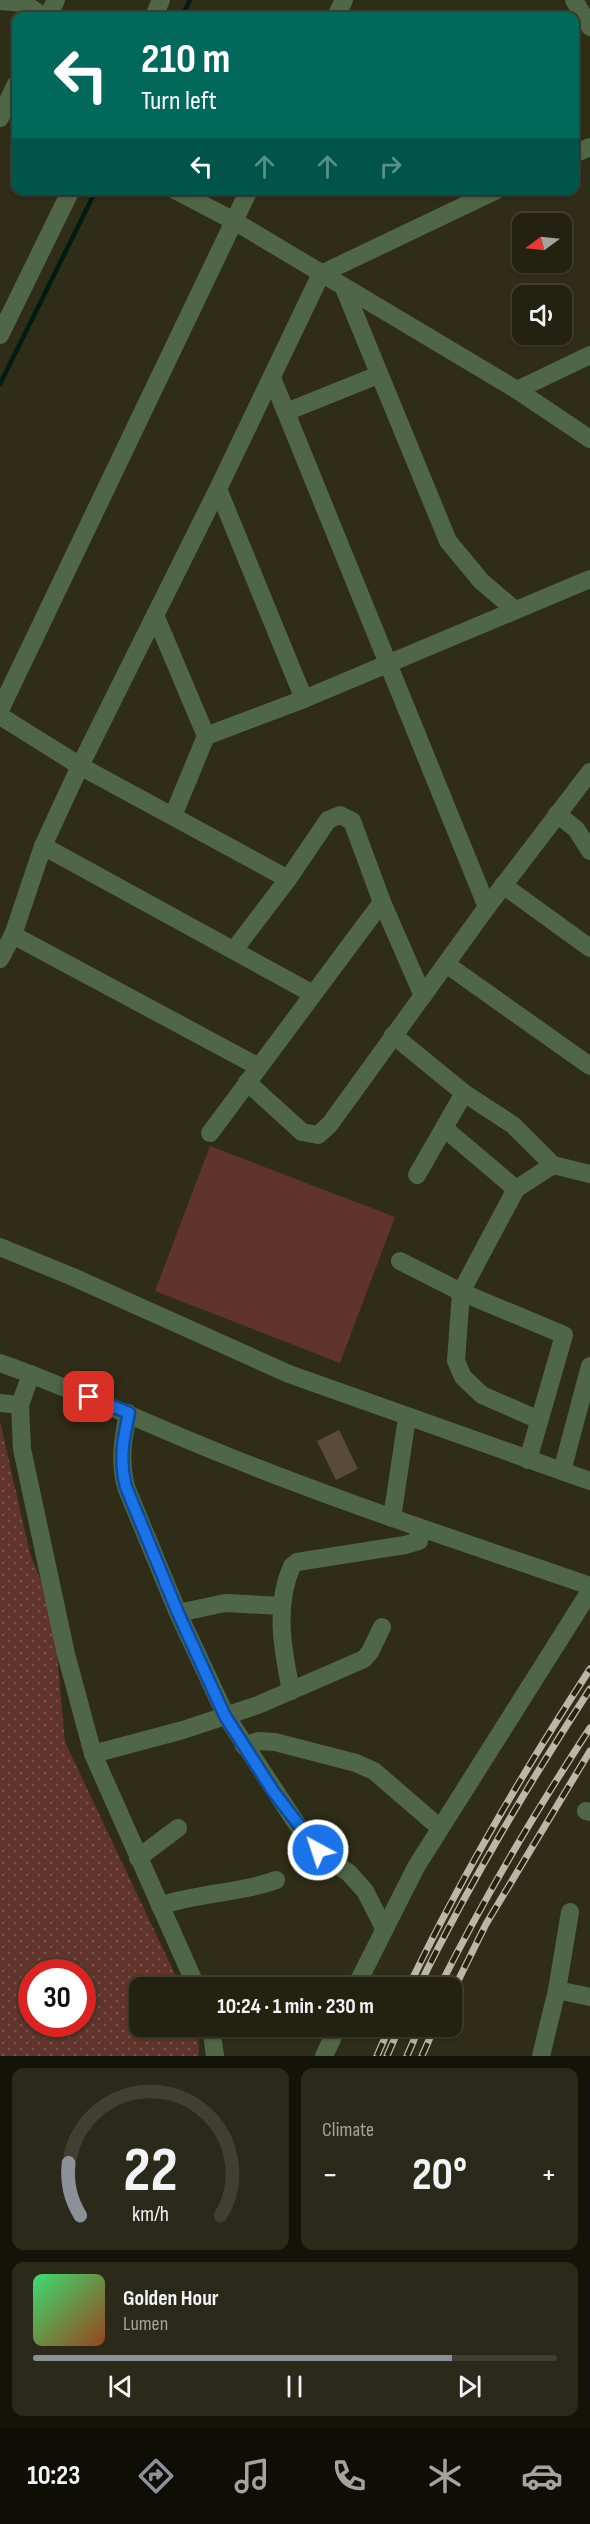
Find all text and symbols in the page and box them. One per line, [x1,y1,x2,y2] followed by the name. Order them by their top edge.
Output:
[141,34,230,85] text: 210 m
[42,36,120,114] icon: left
[141,85,217,117] text: Turn left
[185,150,218,183] icon: left
[248,150,281,183] icon: ahead
[311,150,344,183] icon: ahead
[374,150,407,183] icon: right
[512,213,572,273] north arrow
[512,213,572,345] map controls
[512,285,572,345] button: sound
[63,1371,114,1422] pin
[72,1380,105,1413] icon: arrive
[286,1818,350,1882] position arrow
[18,1959,96,2037] speed limit sign: 30
[217,1993,374,2020] text: 10:24 · 1 min · 230 m
[322,2118,374,2142] text: Climate
[123,2134,178,2209] text: 22
[412,2148,467,2203] text: 20°
[322,2155,338,2195] text: −
[541,2155,557,2195] text: +
[132,2202,169,2227] text: km/h
[123,2285,219,2312] text: Golden Hour
[123,2312,168,2336] text: Lumen
[104,2370,137,2403] icon: previous
[278,2370,311,2403] icon: pause
[453,2370,486,2403] icon: next
[135,2455,177,2497] icon: directions
[231,2455,273,2497] icon: music
[328,2455,370,2497] icon: phone
[424,2455,466,2497] icon: climate
[521,2455,563,2497] icon: car
[27,2460,80,2492] text: 10:23

